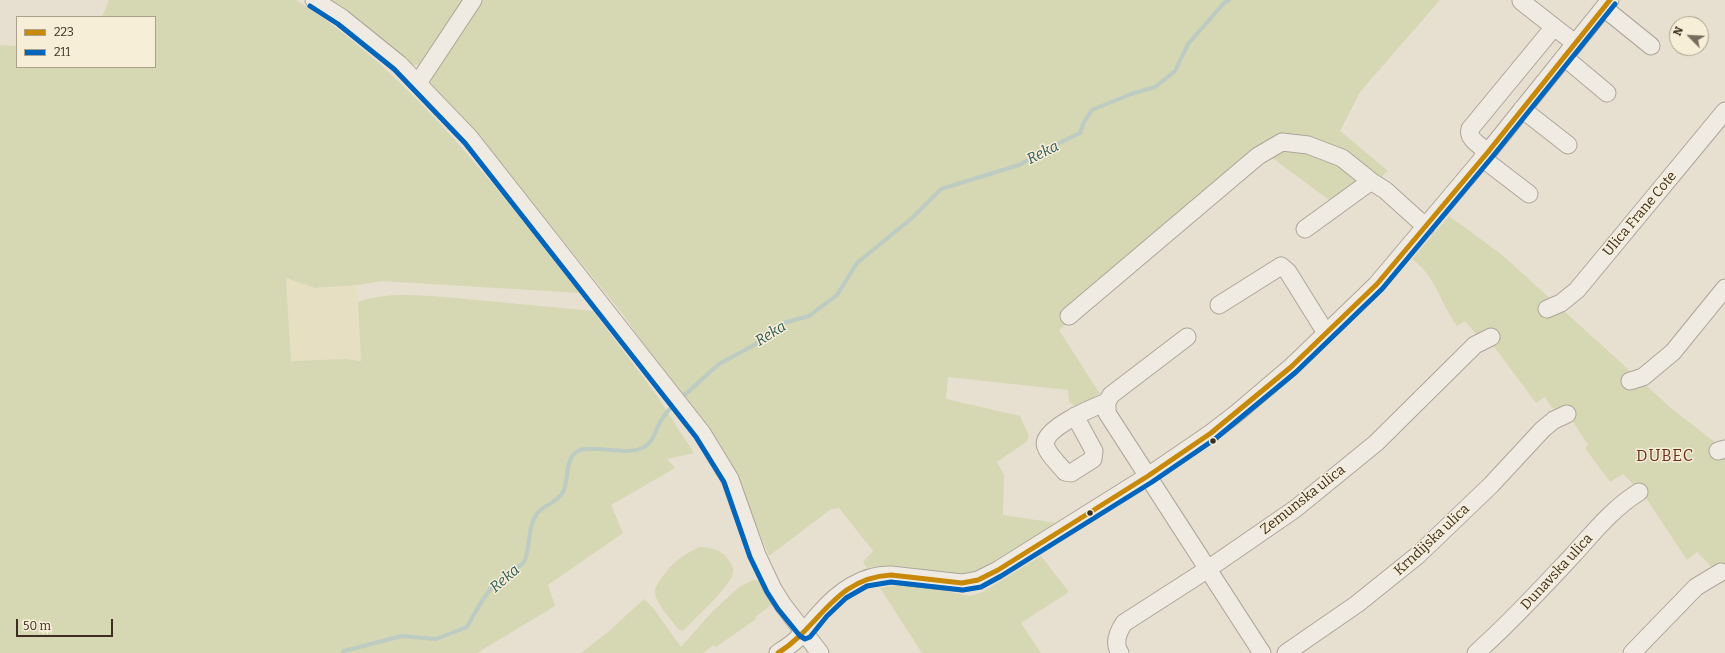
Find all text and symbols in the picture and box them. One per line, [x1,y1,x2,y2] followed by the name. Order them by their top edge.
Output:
[16,16,156,68] legend
[1669,16,1709,56] north arrow
[54,25,74,39] text: 223
[1671,25,1686,38] text: N
[54,45,70,59] text: 211
[1024,137,1062,169] water label: Reka
[1600,168,1680,260] street label: Ulica Frane Cote
[752,318,790,350] water label: Reka
[1208,436,1218,446] unlabelled marker
[1636,447,1694,467] district label: DUBEC
[1257,462,1349,538] street label: Zemunska ulica
[1391,501,1473,579] street label: Krndijska ulica
[1085,508,1095,518] unlabelled marker
[1517,530,1597,614] street label: Dunavska ulica
[487,561,523,597] water label: Reka
[18,611,115,637] scale bar
[23,619,51,633] text: 50 m

